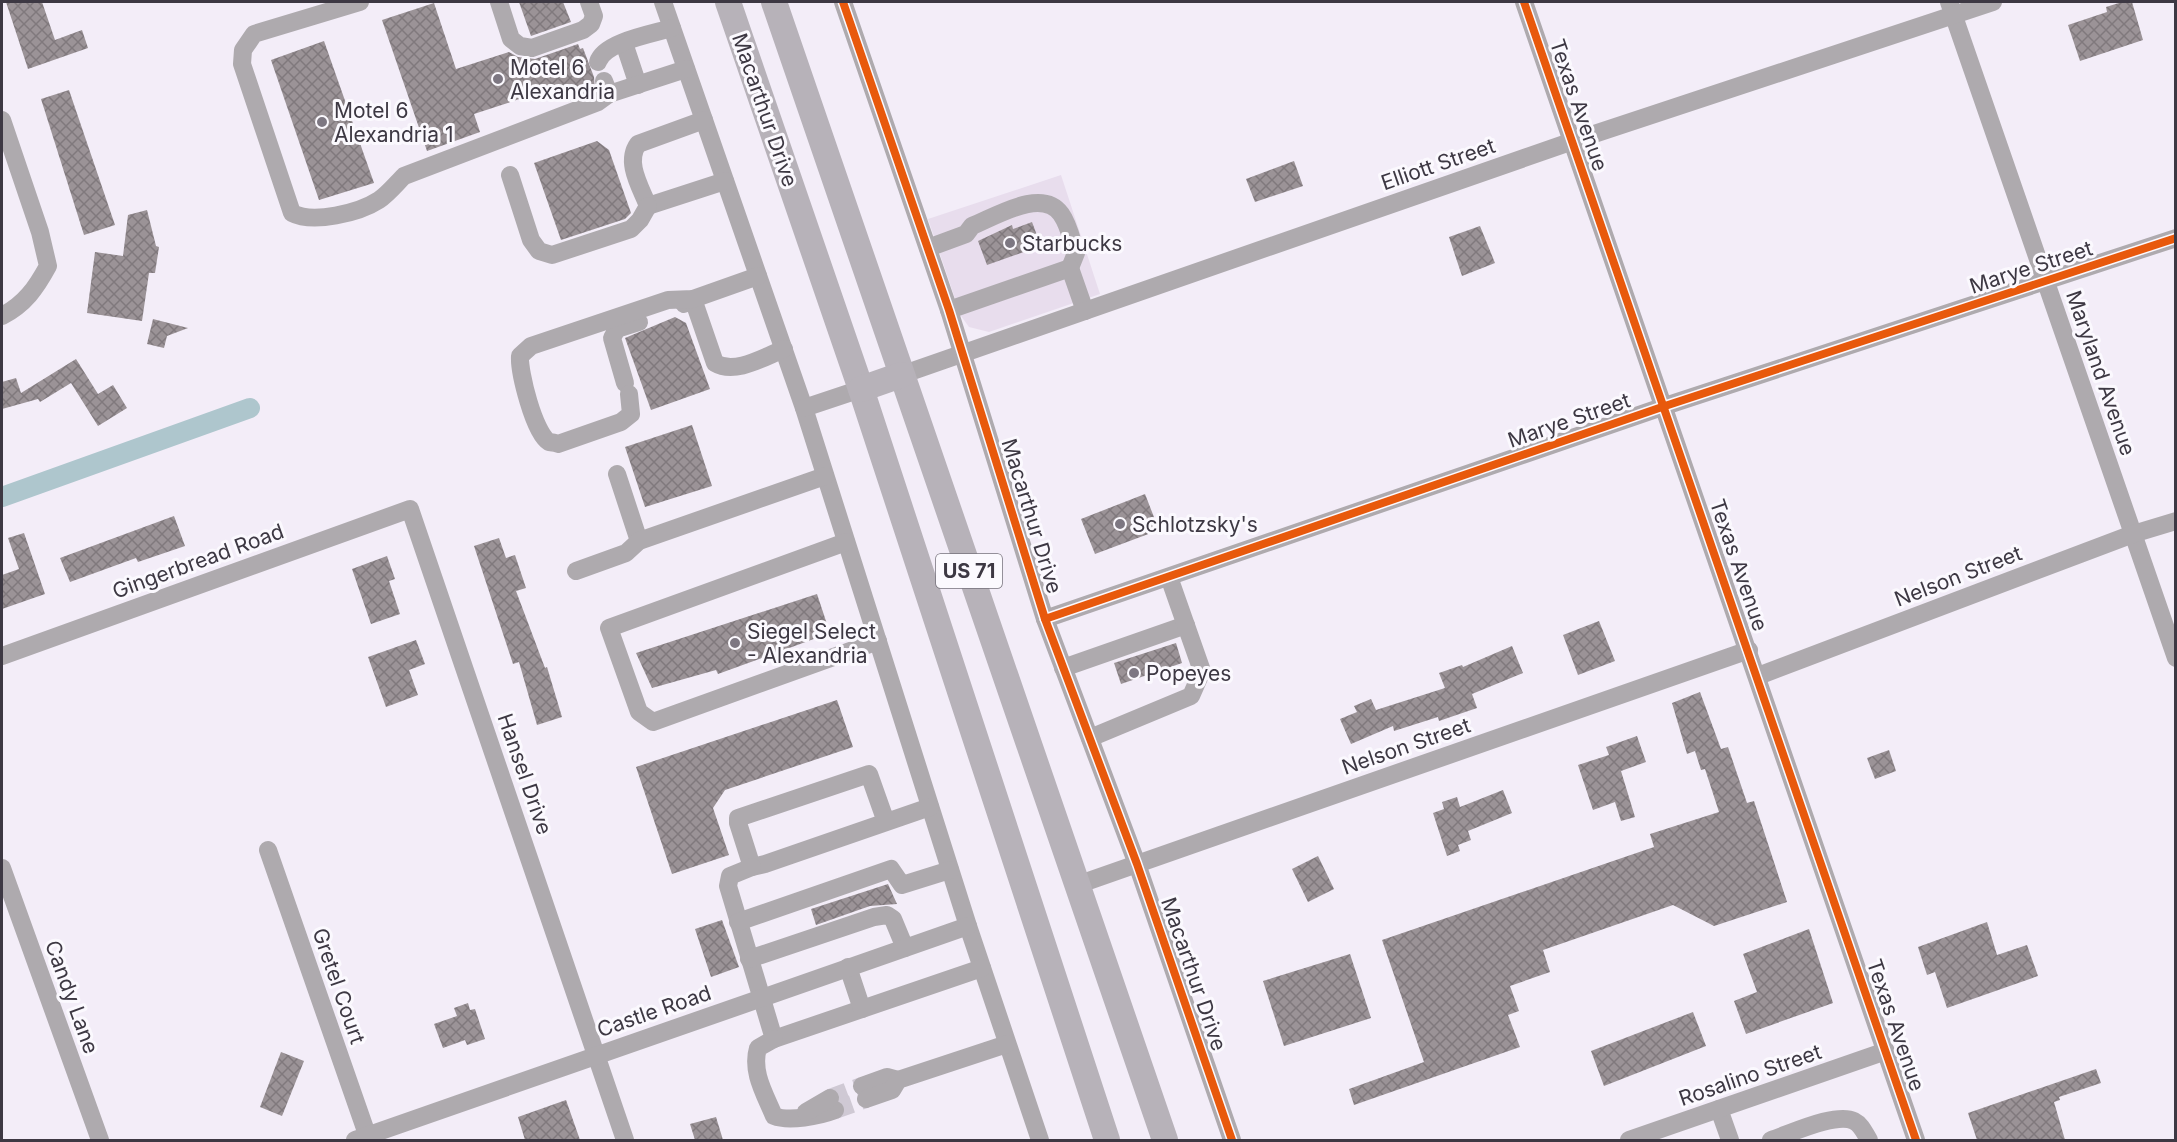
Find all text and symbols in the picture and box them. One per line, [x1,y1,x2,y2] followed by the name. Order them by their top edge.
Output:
[727,30,803,190] street label: Macarthur Drive
[1545,36,1613,174] street label: Texas Avenue
[510,55,615,104] place label: Motel 6 Alexandria
[491,72,505,86] marker: Motel 6 Alexandria
[334,98,453,147] place label: Motel 6 Alexandria 1
[315,115,329,129] marker: Motel 6 Alexandria 1
[1378,133,1498,195] street label: Elliott Street
[1022,231,1122,256] place label: Starbucks
[1966,235,2096,299] street label: Marye Street
[1003,236,1017,250] marker: Starbucks
[2061,287,2141,459] street label: Maryland Avenue
[1505,387,1634,453] street label: Marye Street
[997,436,1067,596] street label: Macarthur Drive
[1705,496,1773,634] street label: Texas Avenue
[1132,512,1258,537] place label: Schlotzsky's
[1113,517,1127,531] marker: Schlotzsky's
[109,518,287,604] street label: Gingerbread Road
[1891,540,2025,612] street label: Nelson Street
[936,554,1002,588] road number: US 71
[747,619,876,668] place label: Siegel Select - Alexandria
[728,636,742,650] marker: Siegel Select - Alexandria
[1146,661,1231,686] place label: Popeyes
[1127,666,1141,680] marker: Popeyes
[493,710,557,838] street label: Hansel Drive
[1338,712,1474,780] street label: Nelson Street
[1156,894,1232,1054] street label: Macarthur Drive
[308,925,371,1047] street label: Gretel Court
[40,937,104,1057] street label: Candy Lane
[1862,956,1930,1094] street label: Texas Avenue
[594,980,714,1042] street label: Castle Road
[1675,1039,1825,1111] street label: Rosalino Street

